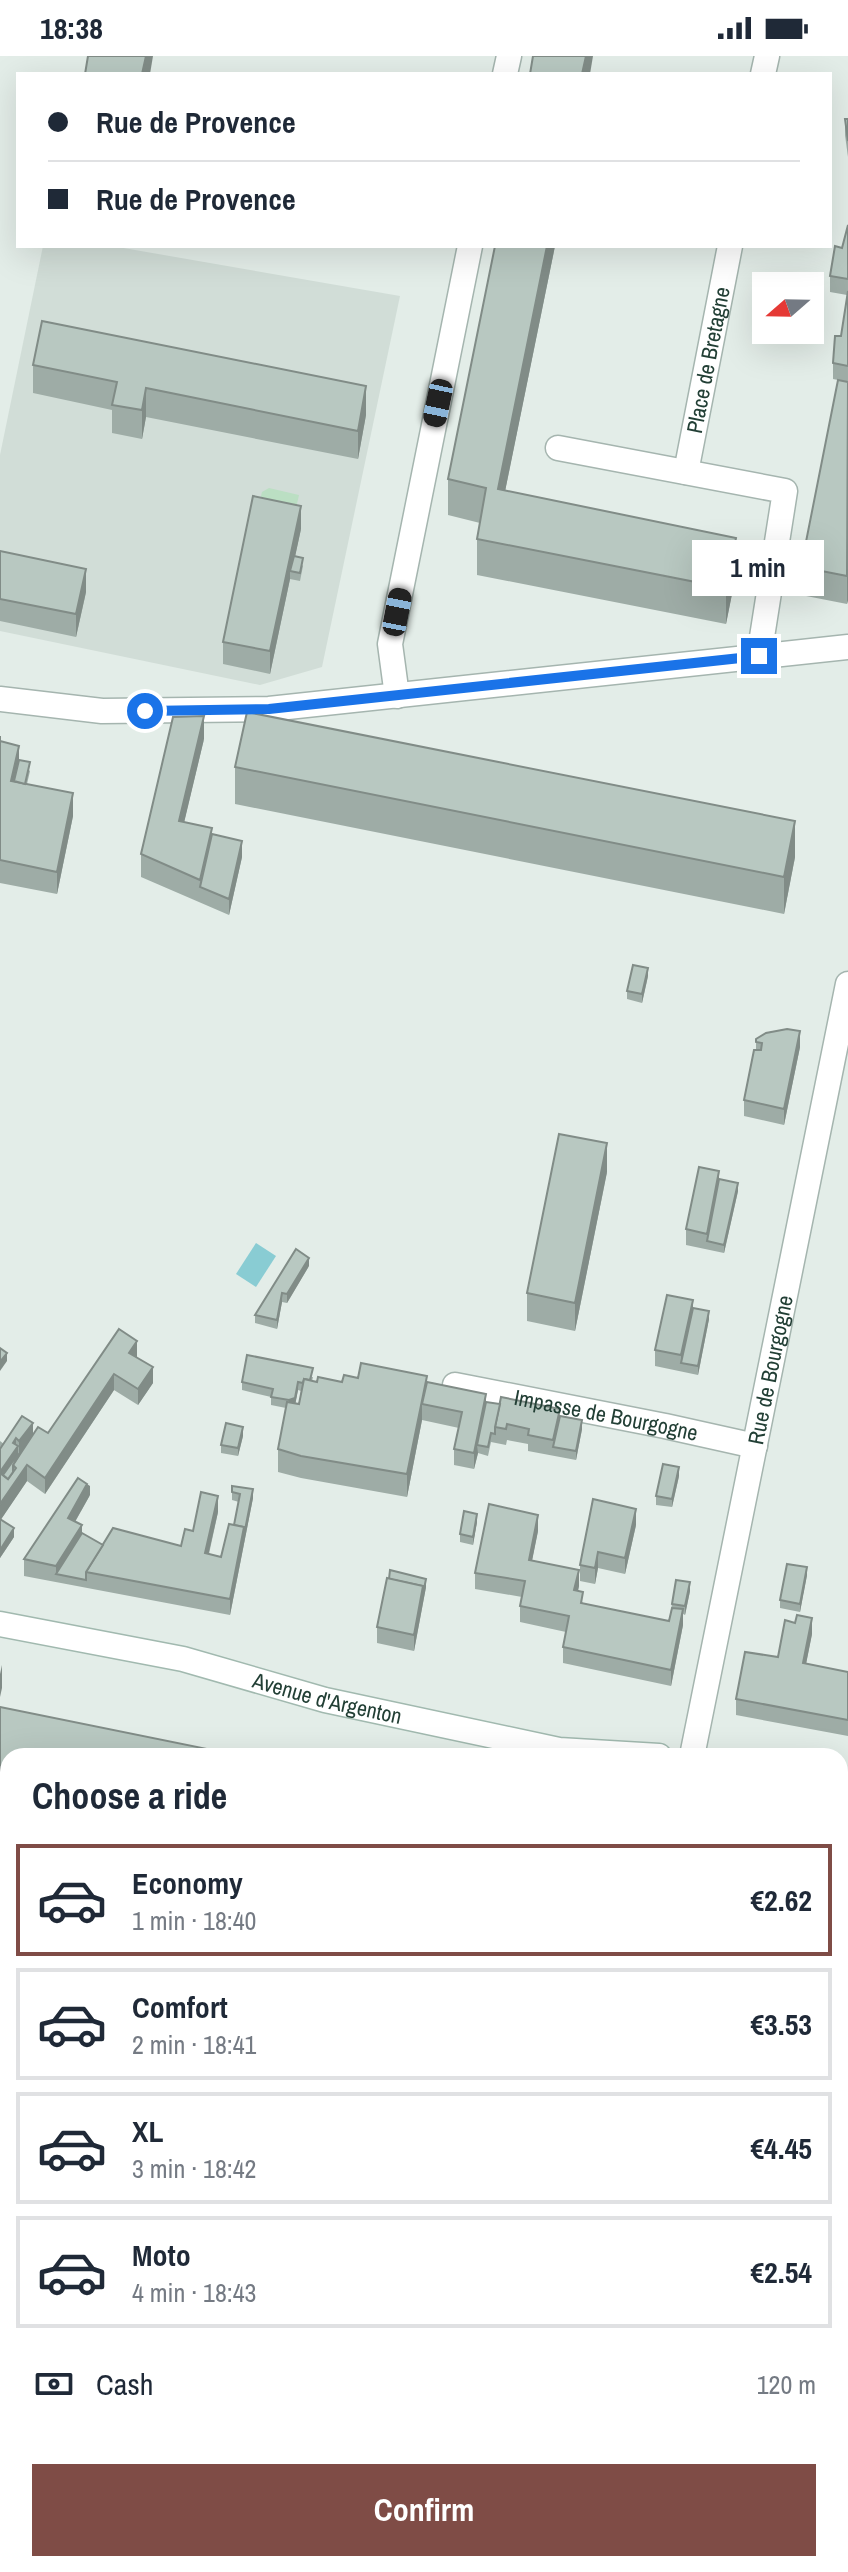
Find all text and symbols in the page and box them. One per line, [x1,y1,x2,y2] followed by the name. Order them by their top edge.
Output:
[40,8,103,48] text: 18:38
[96,102,296,142] text: Rue de Provence
[96,179,296,219] text: Rue de Provence
[752,272,824,344] north arrow
[752,272,824,344] map controls
[679,284,737,436] street label: Place de Bretagne
[421,377,455,429] car
[693,540,825,596] callout: 1 min
[730,550,786,585] text: 1 min
[381,586,413,638] car
[741,638,777,674] route end
[127,693,163,729] route start
[740,1293,800,1447] street label: Rue de Bourgogne
[512,1382,701,1448] street label: Impasse de Bourgogne
[248,1665,405,1731] street label: Avenue d'Argenton
[32,1772,227,1820] text: Choose a ride
[132,1863,243,1903] text: Economy
[36,1864,108,1936] icon: car
[750,1880,812,1920] text: €2.62
[132,1903,256,1938] text: 1 min · 18:40
[132,1987,228,2027] text: Comfort
[36,1988,108,2060] icon: car
[750,2004,812,2044] text: €3.53
[132,2027,256,2062] text: 2 min · 18:41
[132,2111,163,2151] text: XL
[36,2112,108,2184] icon: car
[750,2128,812,2168] text: €4.45
[132,2151,256,2186] text: 3 min · 18:42
[132,2235,191,2275] text: Moto
[36,2236,108,2308] icon: car
[750,2252,812,2292] text: €2.54
[132,2275,256,2310] text: 4 min · 18:43
[32,2362,76,2406] icon: cash
[96,2364,153,2404] text: Cash
[757,2367,816,2402] text: 120 m
[32,2464,816,2556] button: Confirm

